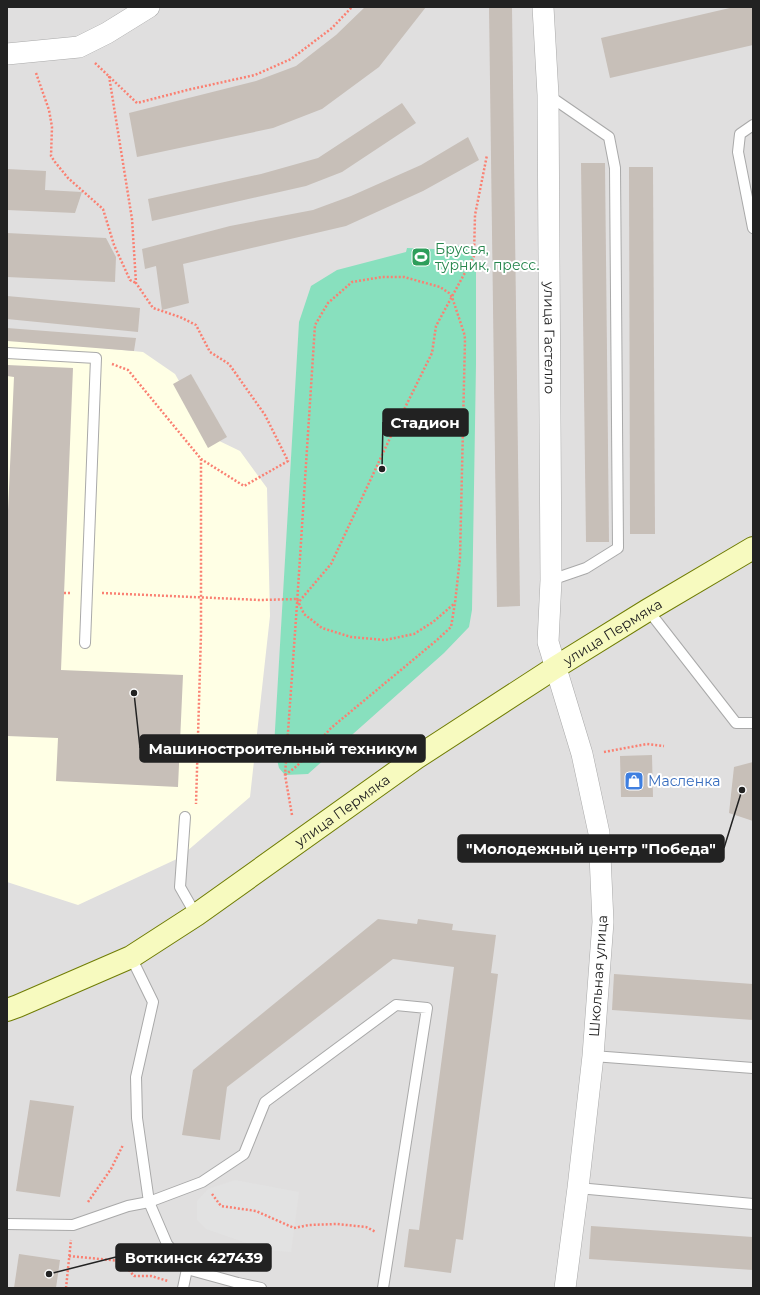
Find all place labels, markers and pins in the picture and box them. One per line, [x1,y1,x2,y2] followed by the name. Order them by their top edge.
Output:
[435,240,540,274] place label: Брусья, турник, пресс.
[410,246,432,268] sports icon: Брусья, турник, пресс.
[383,409,468,436] callout: Стадион
[140,735,425,762] callout: Машиностроительный техникум
[623,770,645,792] shop icon: Масленка
[648,772,720,790] place label: Масленка
[458,835,724,862] callout: "Молодежный центр "Победа"
[116,1244,271,1271] callout: Воткинск 427439

